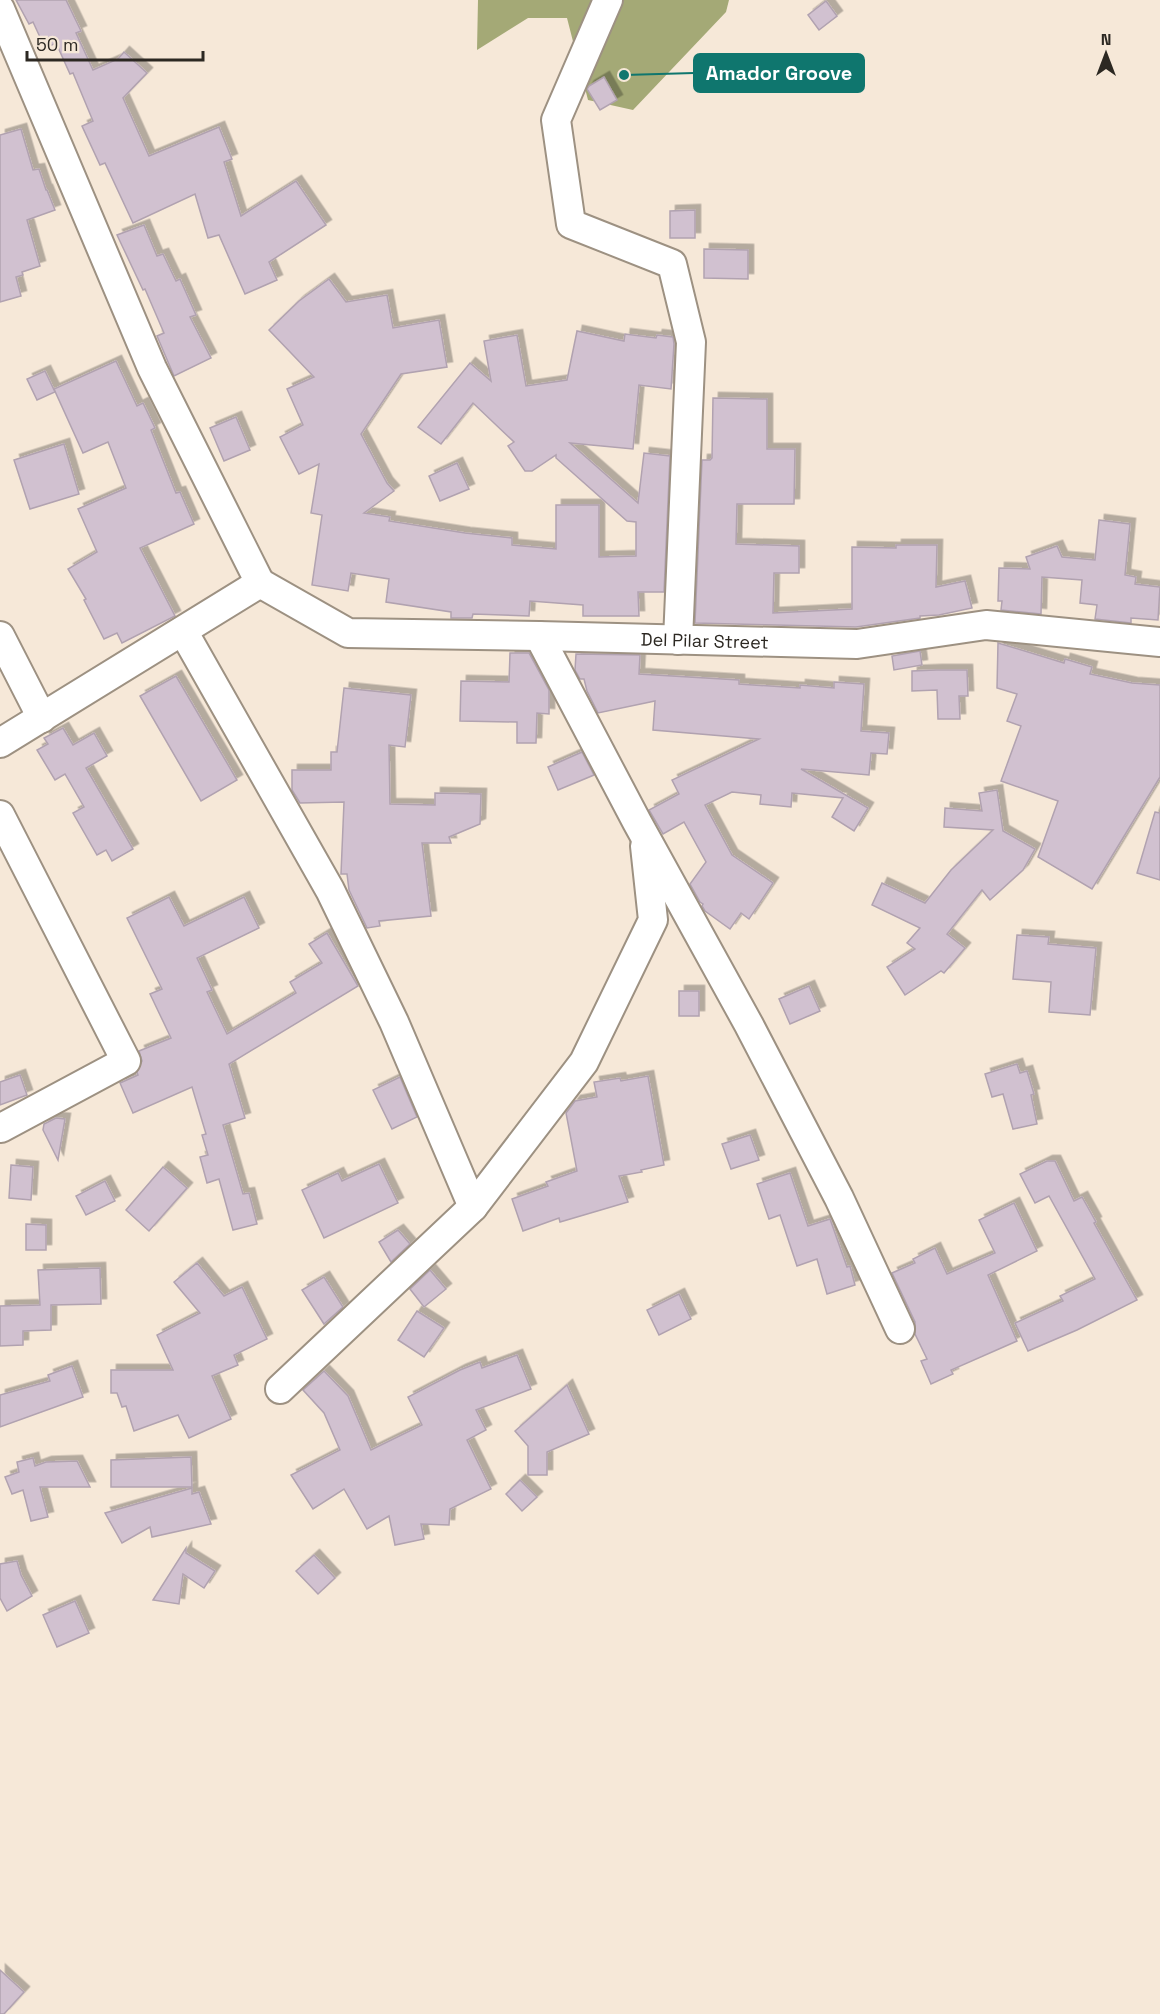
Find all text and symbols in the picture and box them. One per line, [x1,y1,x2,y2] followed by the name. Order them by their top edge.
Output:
[27,24,202,62] scale bar
[1076,24,1136,84] north arrow
[1101,29,1111,50] text: N
[36,33,78,56] text: 50 m
[694,54,864,92] callout: Amador Groove
[706,60,852,86] text: Amador Groove
[640,627,769,653] street label: Del Pilar Street

